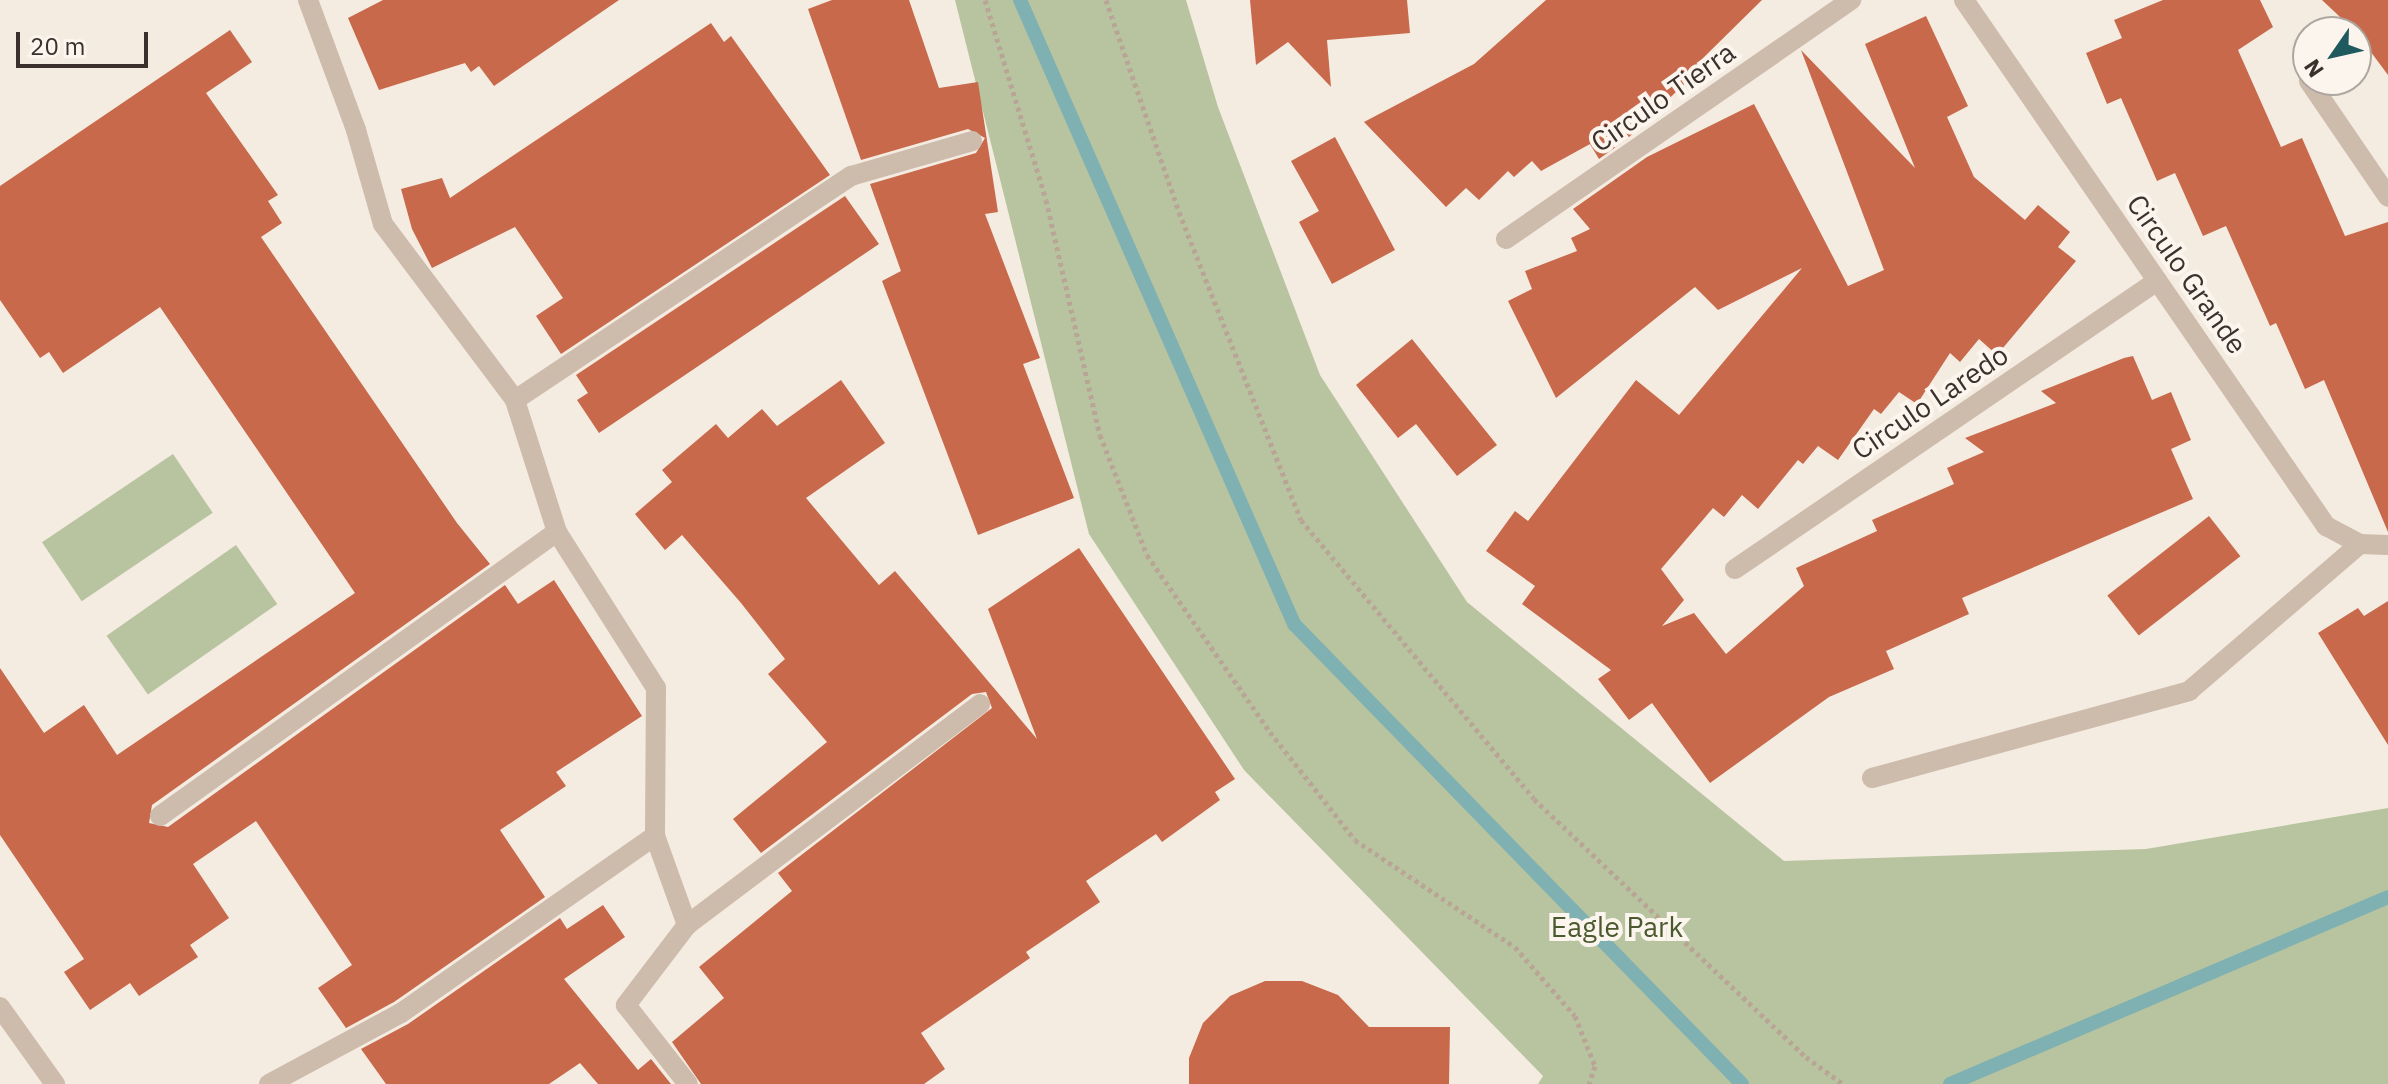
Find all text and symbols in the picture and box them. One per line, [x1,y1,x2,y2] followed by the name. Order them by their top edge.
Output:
[20,16,152,66] scale bar
[2292,16,2372,96] north arrow
[30,30,85,62] text: 20 m
[1584,35,1742,159] street label: Circulo Tierra
[2297,54,2330,83] text: N
[2120,188,2254,360] street label: Circulo Grande
[1846,338,2014,466] street label: Circulo Laredo
[1551,910,1683,944] park label: Eagle Park

